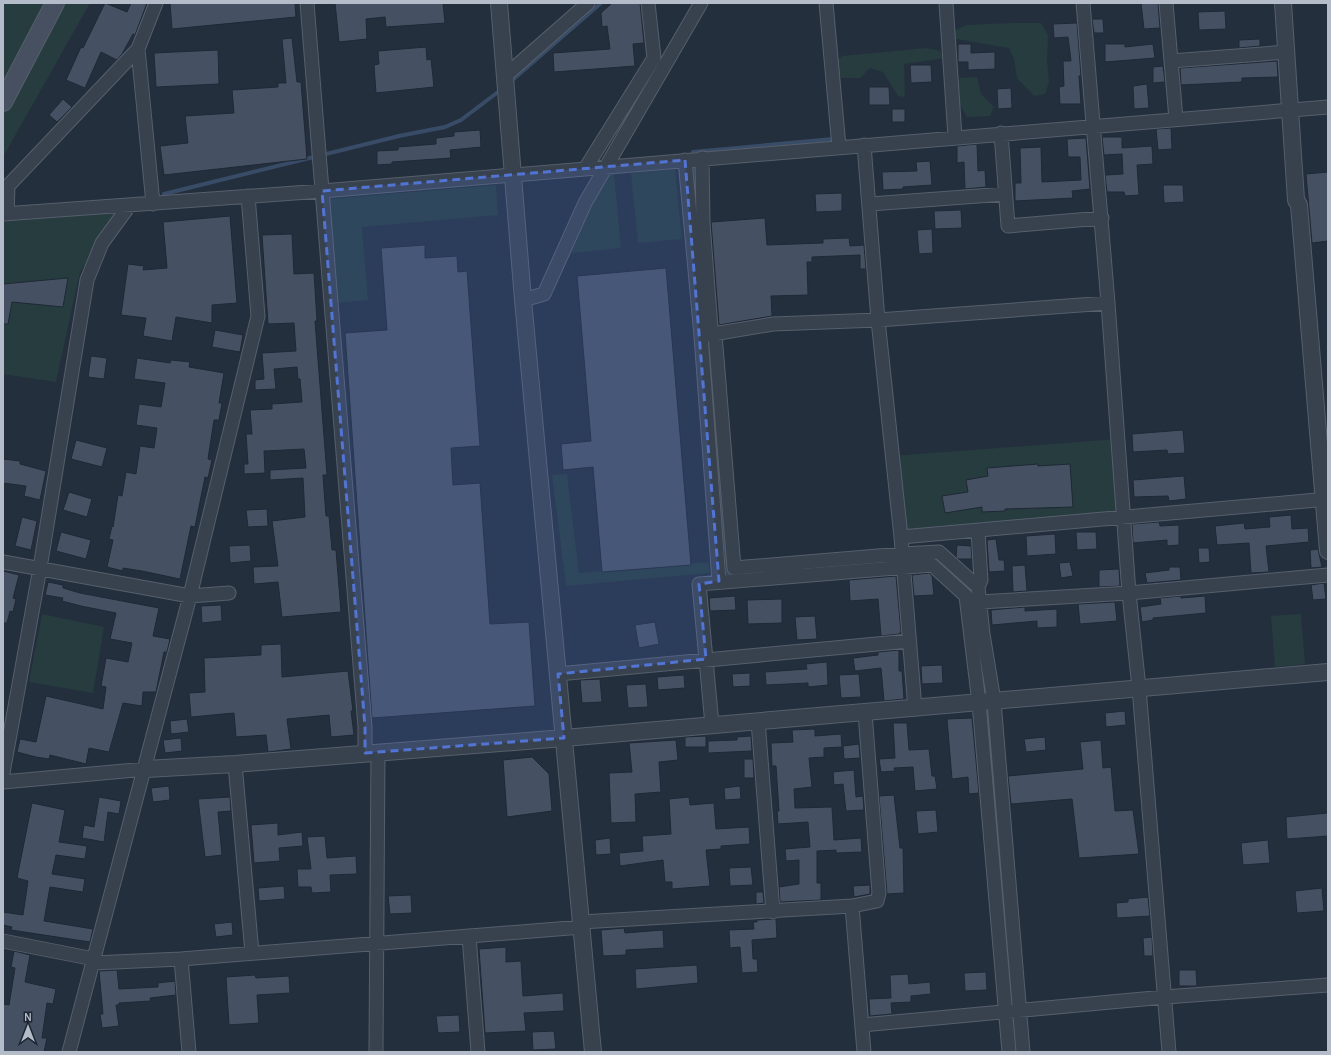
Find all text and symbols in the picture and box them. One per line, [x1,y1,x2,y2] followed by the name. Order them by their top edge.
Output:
[8,1007,48,1047] north arrow
[24,1011,32,1024] text: N

